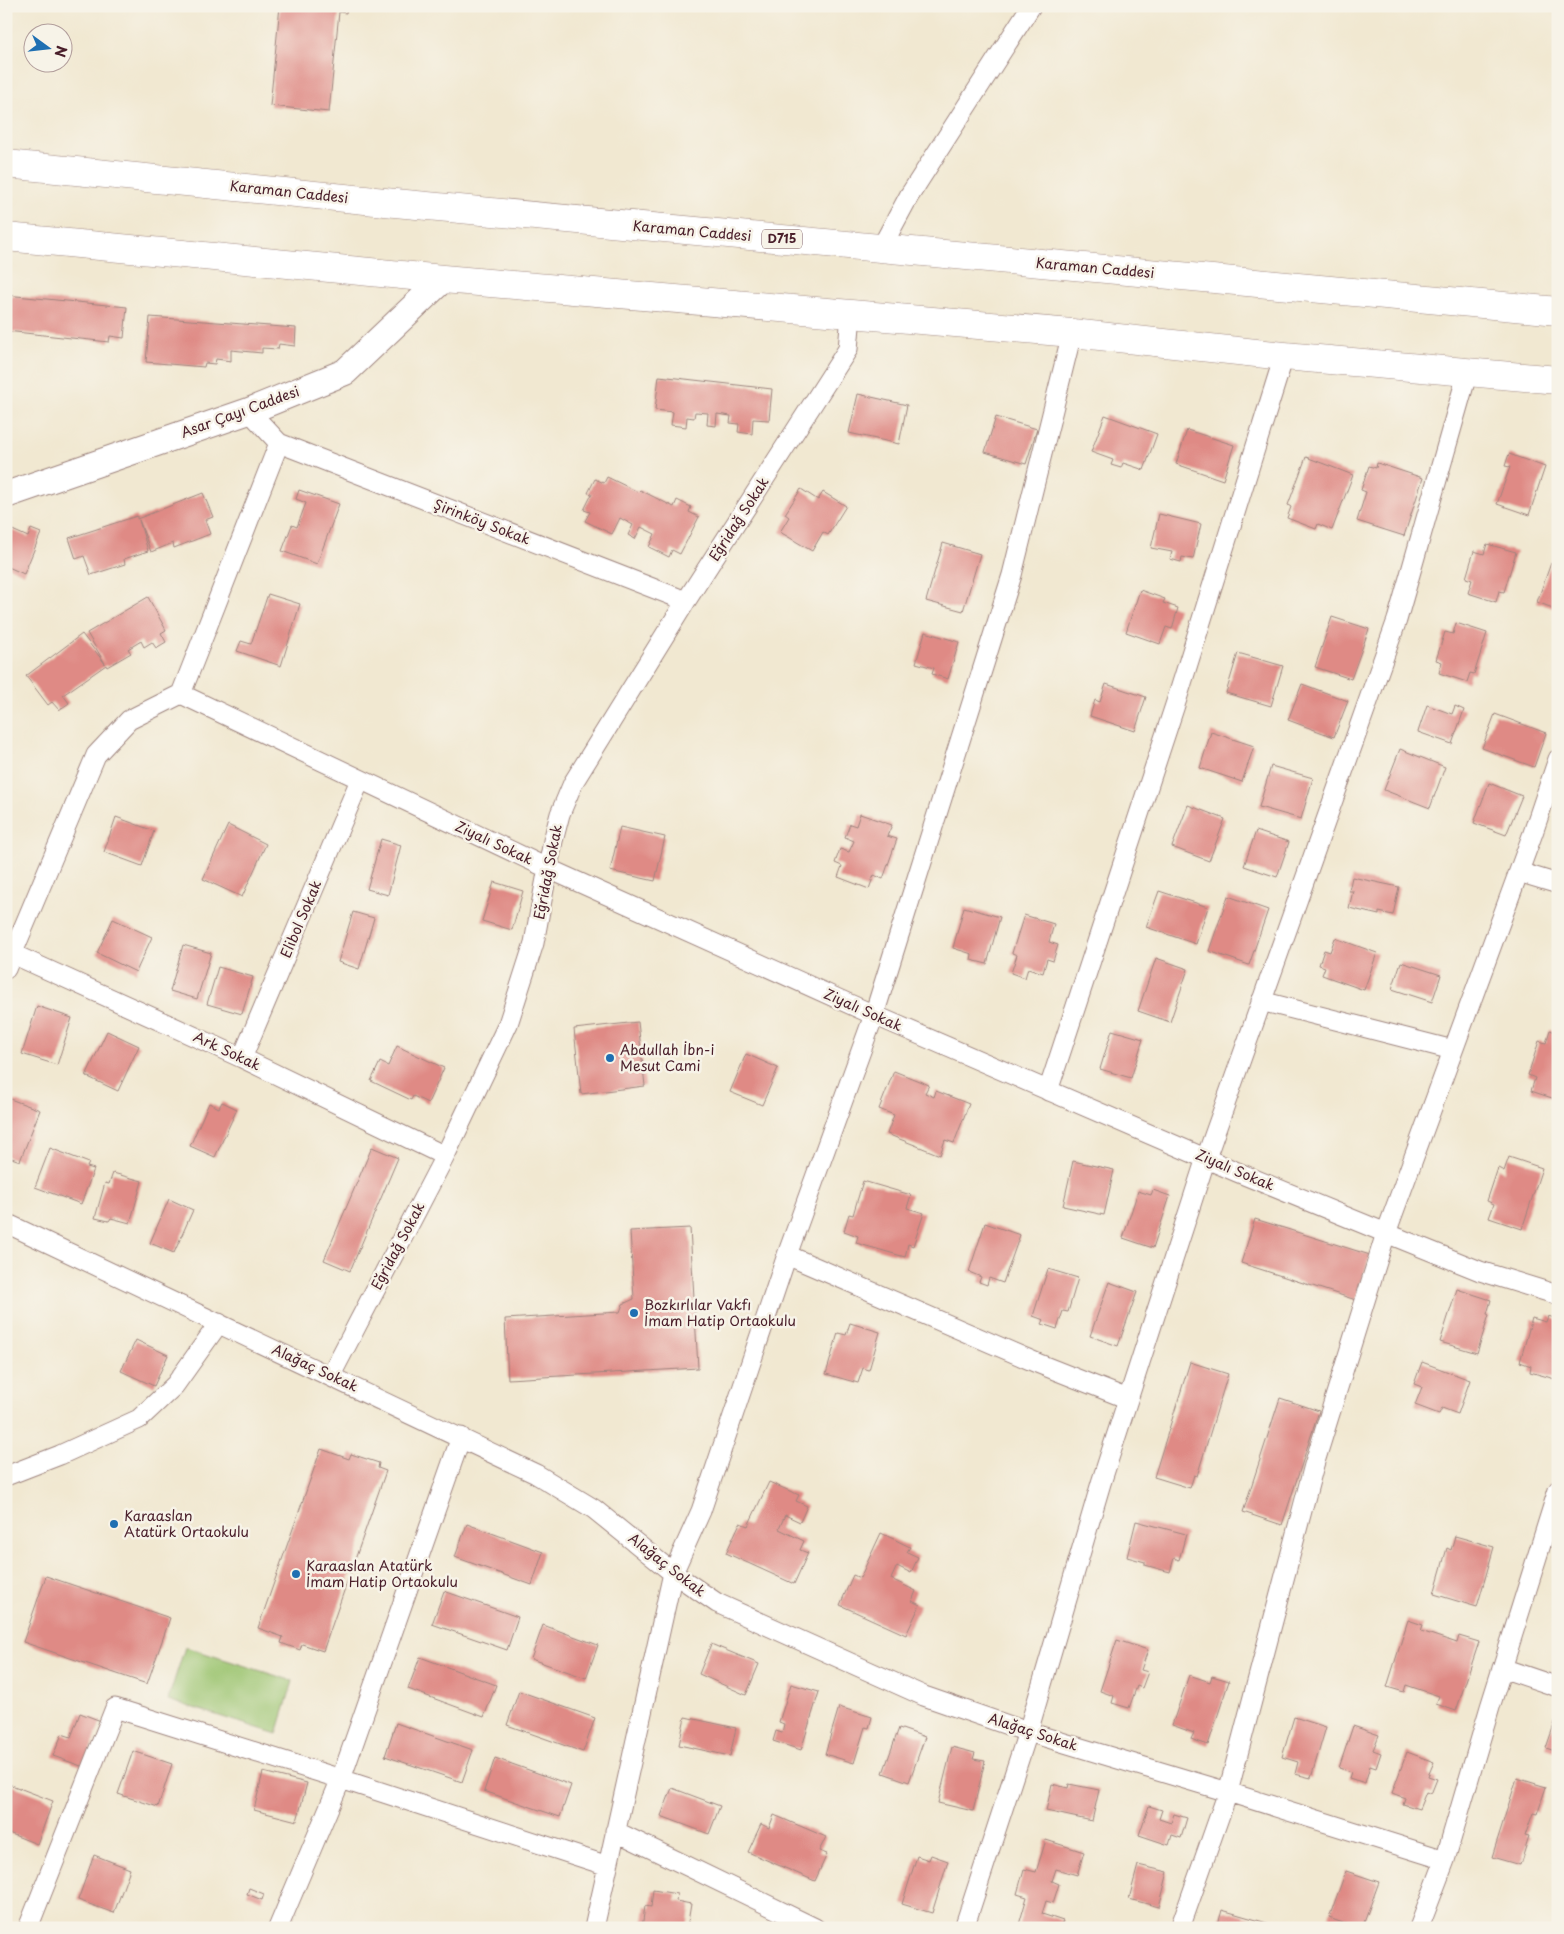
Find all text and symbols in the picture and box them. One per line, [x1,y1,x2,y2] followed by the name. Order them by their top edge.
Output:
[22,22,72,72] north arrow
[49,43,73,60] text: N
[229,175,349,208] street label: Karaman Caddesi
[632,215,752,246] street label: Karaman Caddesi
[762,230,802,248] road number: D715
[1035,252,1155,283] street label: Karaman Caddesi
[178,380,302,443] street label: Asar Çayı Caddesi
[703,473,774,565] street label: Eğridağ Sokak
[431,493,534,550] street label: Şirinköy Sokak
[452,815,537,870] street label: Ziyalı Sokak
[528,823,567,921] street label: Eğridağ Sokak
[275,877,326,961] street label: Elibol Sokak
[821,983,906,1036] street label: Ziyalı Sokak
[190,1026,264,1075] street label: Ark Sokak
[620,1039,715,1076] place label: Abdullah İbn-i Mesut Cami
[604,1052,616,1064] marker: Abdullah İbn-i Mesut Cami
[1193,1144,1278,1196] street label: Ziyalı Sokak
[366,1198,429,1293] street label: Eğridağ Sokak
[644,1294,796,1331] place label: Bozkırlılar Vakfı İmam Hatip Ortaokulu
[628,1307,640,1319] marker: Bozkırlılar Vakfı İmam Hatip Ortaokulu
[269,1338,362,1397] street label: Alağaç Sokak
[124,1505,249,1542] place label: Karaaslan Atatürk Ortaokulu
[108,1518,120,1530] marker: Karaaslan Atatürk Ortaokulu
[624,1528,710,1601] street label: Alağaç Sokak
[306,1555,458,1592] place label: Karaaslan Atatürk İmam Hatip Ortaokulu
[290,1568,302,1580] marker: Karaaslan Atatürk İmam Hatip Ortaokulu
[986,1707,1081,1756] street label: Alağaç Sokak

